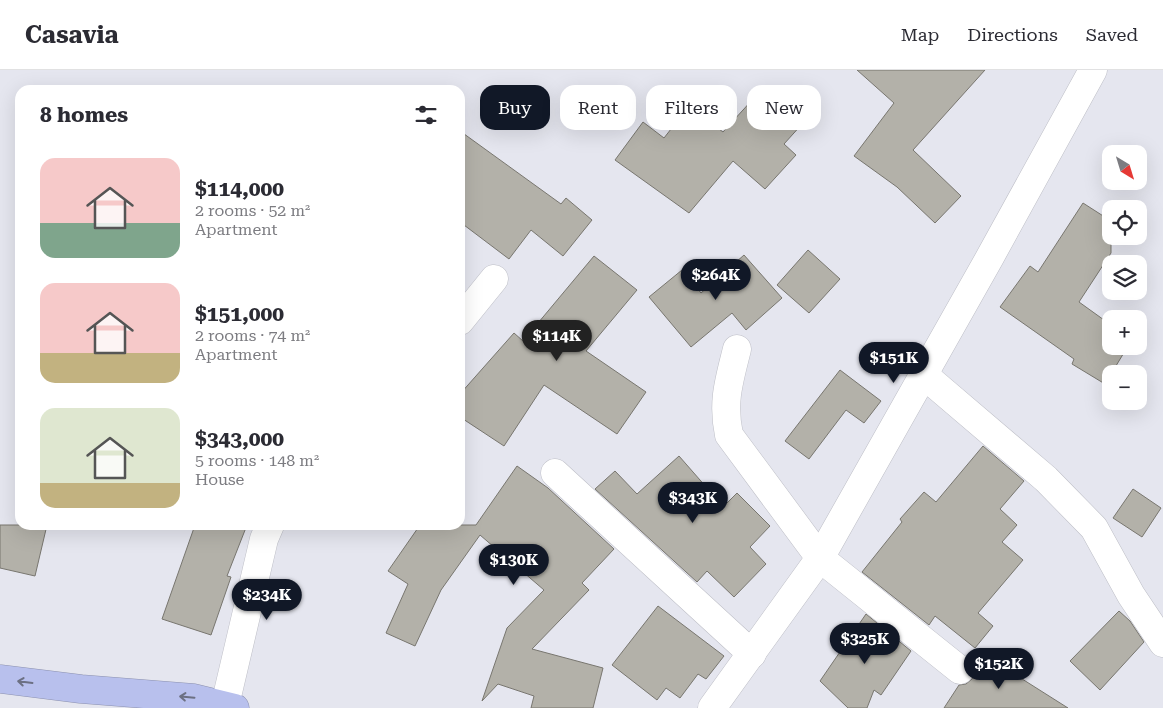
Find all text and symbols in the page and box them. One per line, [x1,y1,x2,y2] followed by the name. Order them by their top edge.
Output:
[25,21,118,49] text: Casavia
[901,24,939,45] text: Map
[967,24,1058,45] text: Directions
[1086,24,1138,45] text: Saved
[480,85,550,130] chip: Buy
[560,85,636,130] chip: Rent
[646,85,737,130] chip: Filters
[747,85,821,130] chip: New
[412,101,440,129] icon: filters
[40,103,128,127] text: 8 homes
[1102,145,1148,190] north arrow
[1102,145,1147,410] map controls
[195,177,284,201] text: $114,000
[80,178,140,238] icon: home
[1102,200,1147,245] button: locate
[195,201,310,220] text: 2 rooms · 52 m²
[195,220,278,239] text: Apartment
[1102,255,1147,300] button: layers
[681,258,751,301] pin: $264K
[692,265,740,284] text: $264K
[195,302,284,326] text: $151,000
[80,303,140,363] icon: home
[1102,310,1147,355] button: +
[522,320,592,362] pin: $114K
[195,326,310,345] text: 2 rooms · 74 m²
[533,326,581,345] text: $114K
[859,342,929,384] pin: $151K
[195,345,278,364] text: Apartment
[870,348,918,367] text: $151K
[1102,365,1147,410] button: −
[195,427,284,451] text: $343,000
[80,428,140,488] icon: home
[195,451,319,470] text: 5 rooms · 148 m²
[195,470,244,489] text: House
[658,482,728,524] pin: $343K
[669,488,717,507] text: $343K
[479,544,549,586] pin: $130K
[490,550,538,569] text: $130K
[232,578,302,621] pin: $234K
[243,585,291,604] text: $234K
[830,622,900,665] pin: $325K
[841,629,889,648] text: $325K
[964,648,1034,690] pin: $152K
[975,654,1023,673] text: $152K
[18,677,34,687] one-way arrow
[179,692,195,702] one-way arrow

